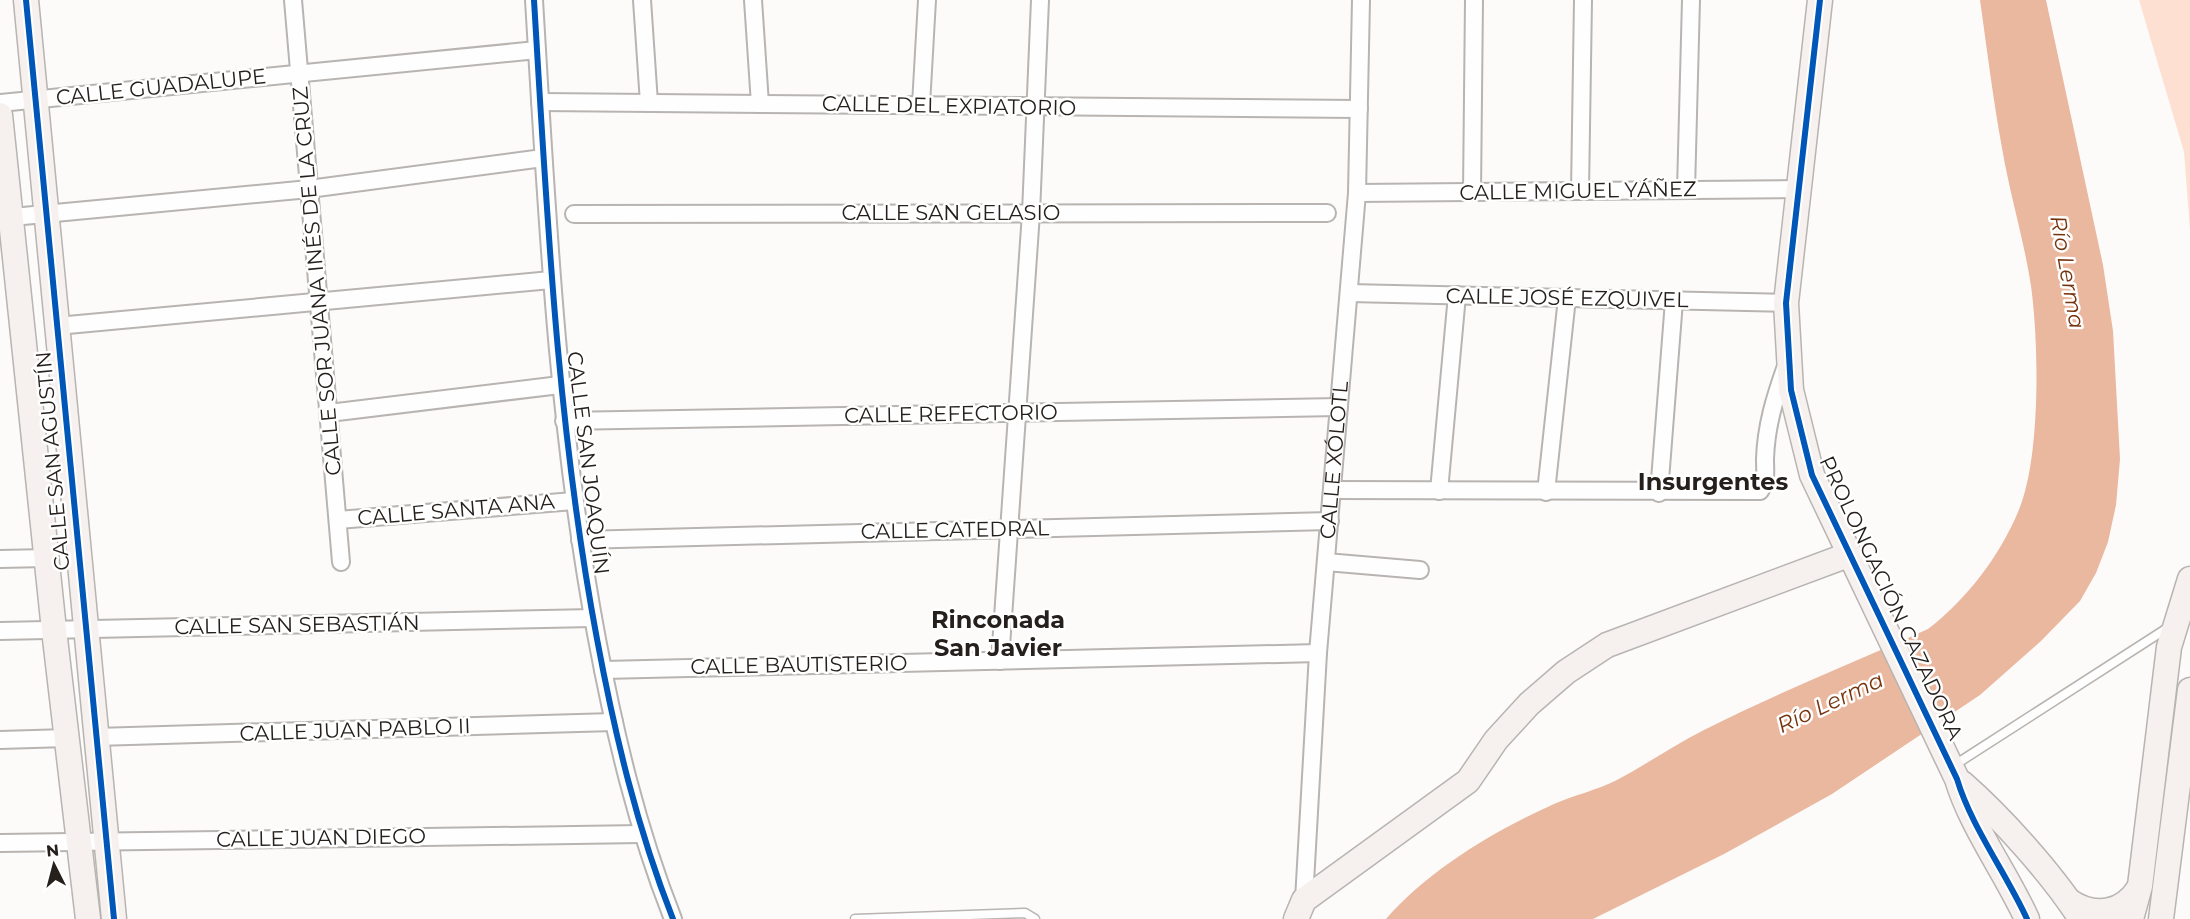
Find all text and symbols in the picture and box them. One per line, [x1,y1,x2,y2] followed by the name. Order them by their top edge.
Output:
[55,63,267,110] street label: CALLE GUADALUPE
[287,85,346,477] street label: CALLE SOR JUANA INÉS DE LA CRUZ
[822,91,1076,120] street label: CALLE DEL EXPIATORIO
[1459,176,1697,205] street label: CALLE MIGUEL YÁÑEZ
[842,200,1061,225] street label: CALLE SAN GELASIO
[2044,213,2091,331] water label: Río Lerma
[1445,283,1689,312] street label: CALLE JOSÉ EZQUIVEL
[30,350,75,572] street label: CALLE SAN AGUSTÍN
[562,350,615,576] street label: CALLE SAN JOAQUÍN
[1315,379,1353,540] street label: CALLE XÓLOTL
[844,399,1058,428] street label: CALLE REFECTORIO
[1815,452,1969,745] street label: PROLONGACIÓN CAZADORA
[1638,467,1788,496] district label: Insurgentes
[356,488,557,531] street label: CALLE SANTA ANA
[860,515,1050,544] street label: CALLE CATEDRAL
[931,605,1065,662] district label: Rinconada San Javier
[174,610,420,639] street label: CALLE SAN SEBASTIÁN
[690,650,908,679] street label: CALLE BAUTISTERIO
[1773,666,1888,739] water label: Río Lerma
[239,713,471,746] street label: CALLE JUAN PABLO II
[216,823,426,852] street label: CALLE JUAN DIEGO
[24,835,84,895] north arrow
[45,840,60,861] text: N

